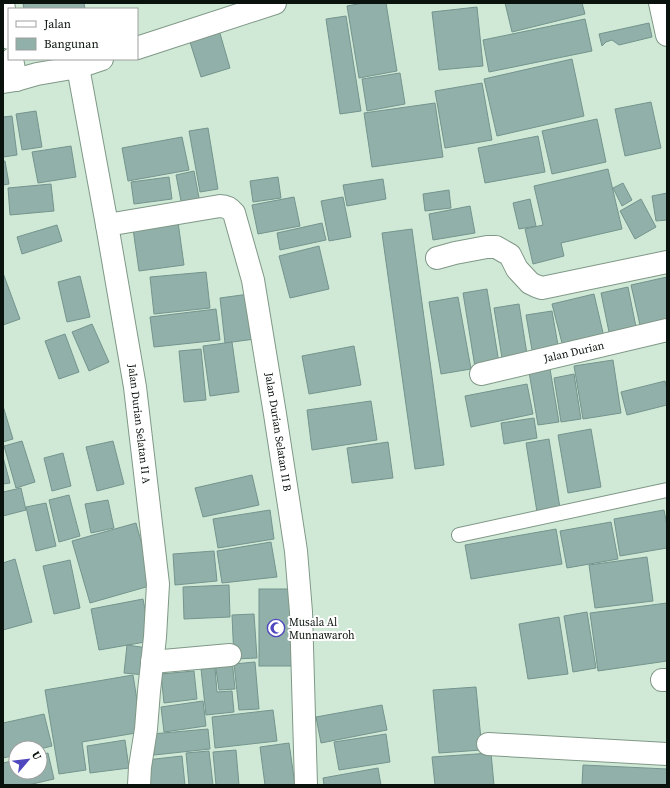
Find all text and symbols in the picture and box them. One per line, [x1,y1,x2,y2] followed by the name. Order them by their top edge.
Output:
[8,8,138,60] legend
[43,16,71,32] text: Jalan
[44,36,99,52] text: Bangunan
[541,338,606,366] street label: Jalan Durian
[124,362,154,485] street label: Jalan Durian Selatan II A
[261,370,295,493] street label: Jalan Durian Selatan II B
[289,615,355,643] place label: Musala Al Munnawaroh
[266,618,286,638] mosque icon: Musala Al Munnawaroh
[8,740,48,780] north arrow
[28,748,45,763] text: U

